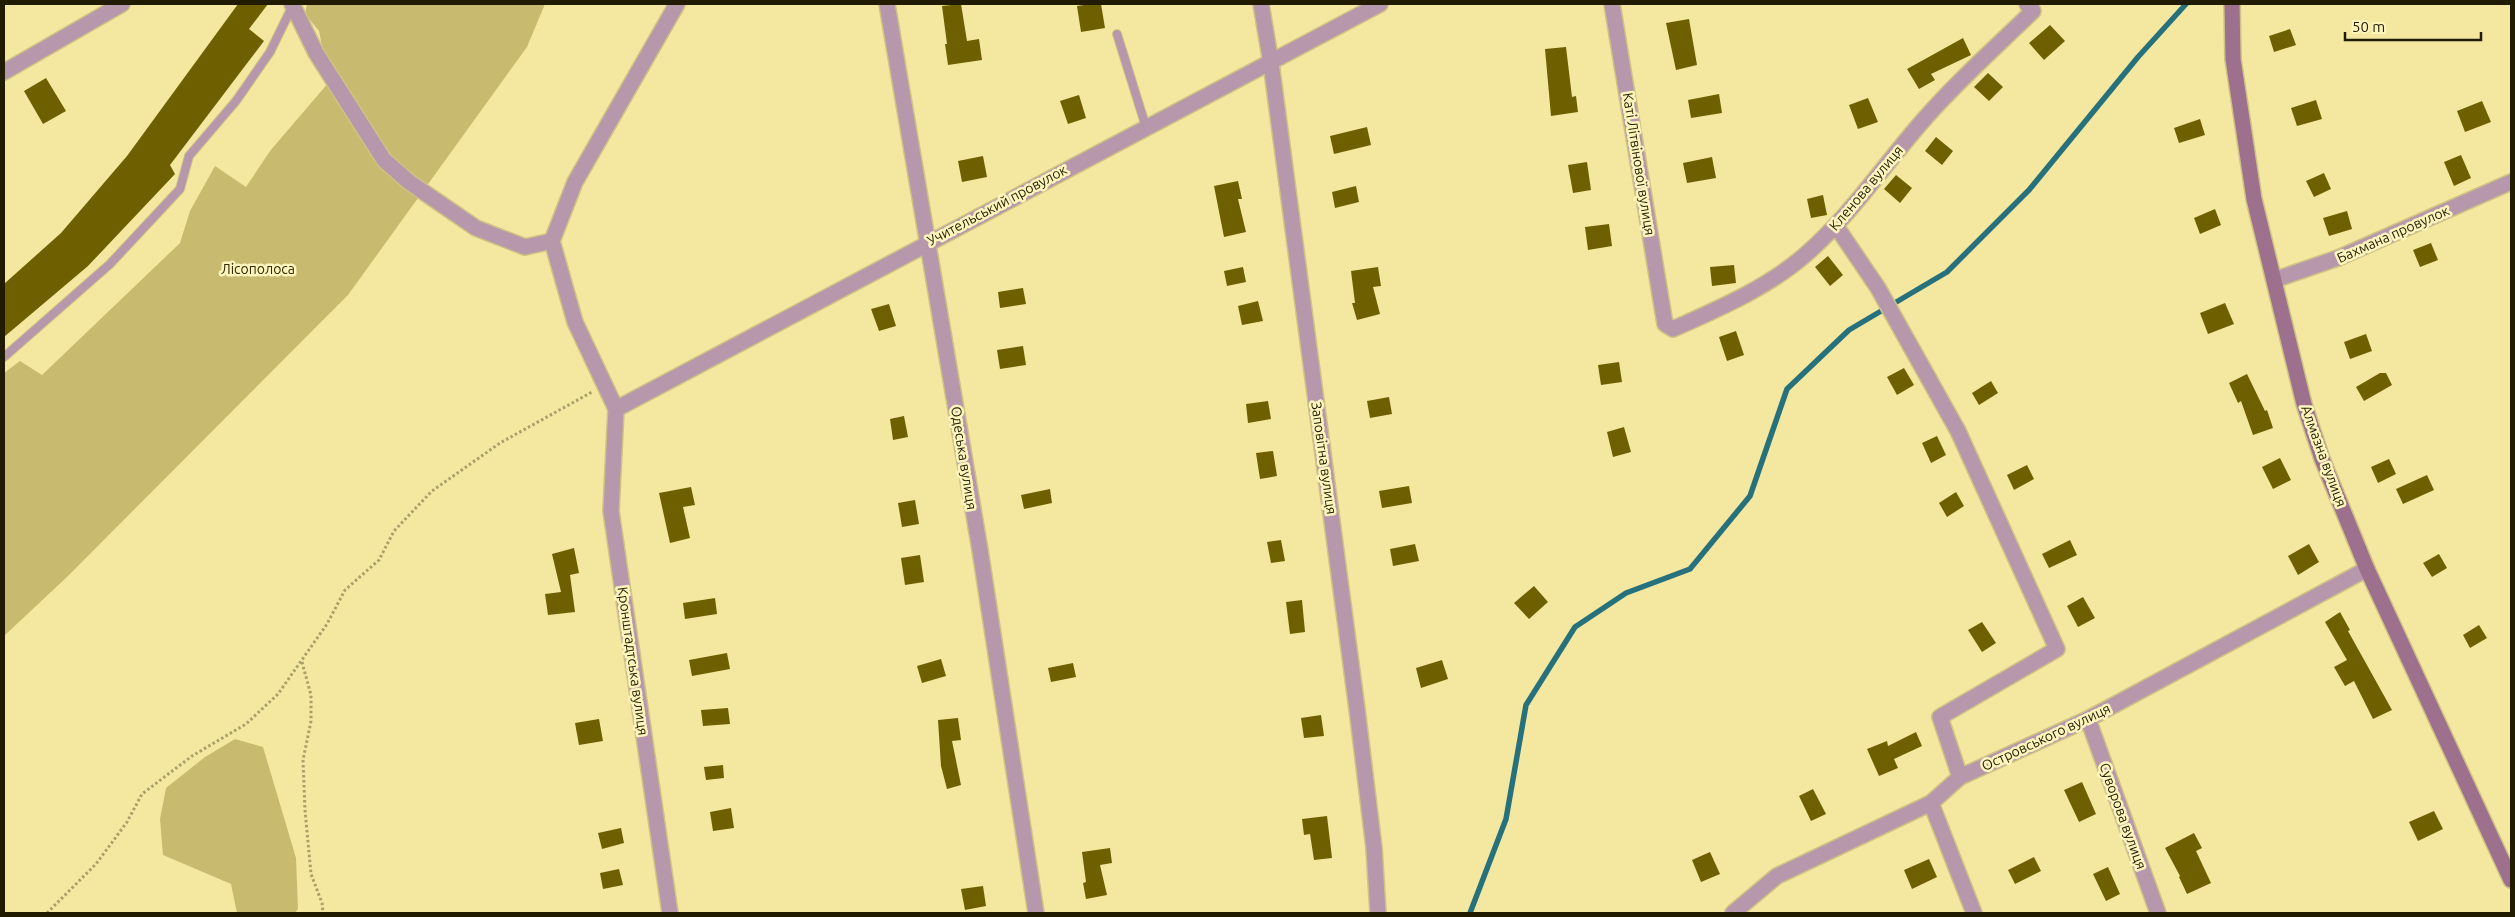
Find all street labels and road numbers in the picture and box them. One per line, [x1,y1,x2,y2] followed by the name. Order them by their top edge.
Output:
[1620,92,1658,236] street label: Каті Літвінової вулиця
[1826,142,1906,234] street label: Кленова вулиця
[924,161,1070,249] street label: Учительський провулок
[2334,202,2452,266] street label: Бахмана провулок
[1308,401,1340,515] street label: Заповітна вулиця
[2298,403,2350,509] street label: Алмазна вулиця
[948,405,980,511] street label: Одеська вулиця
[615,586,651,736] street label: Кронштадтська вулиця
[1979,700,2113,774] street label: Островського вулиця
[2096,761,2150,871] street label: Суворова вулиця

